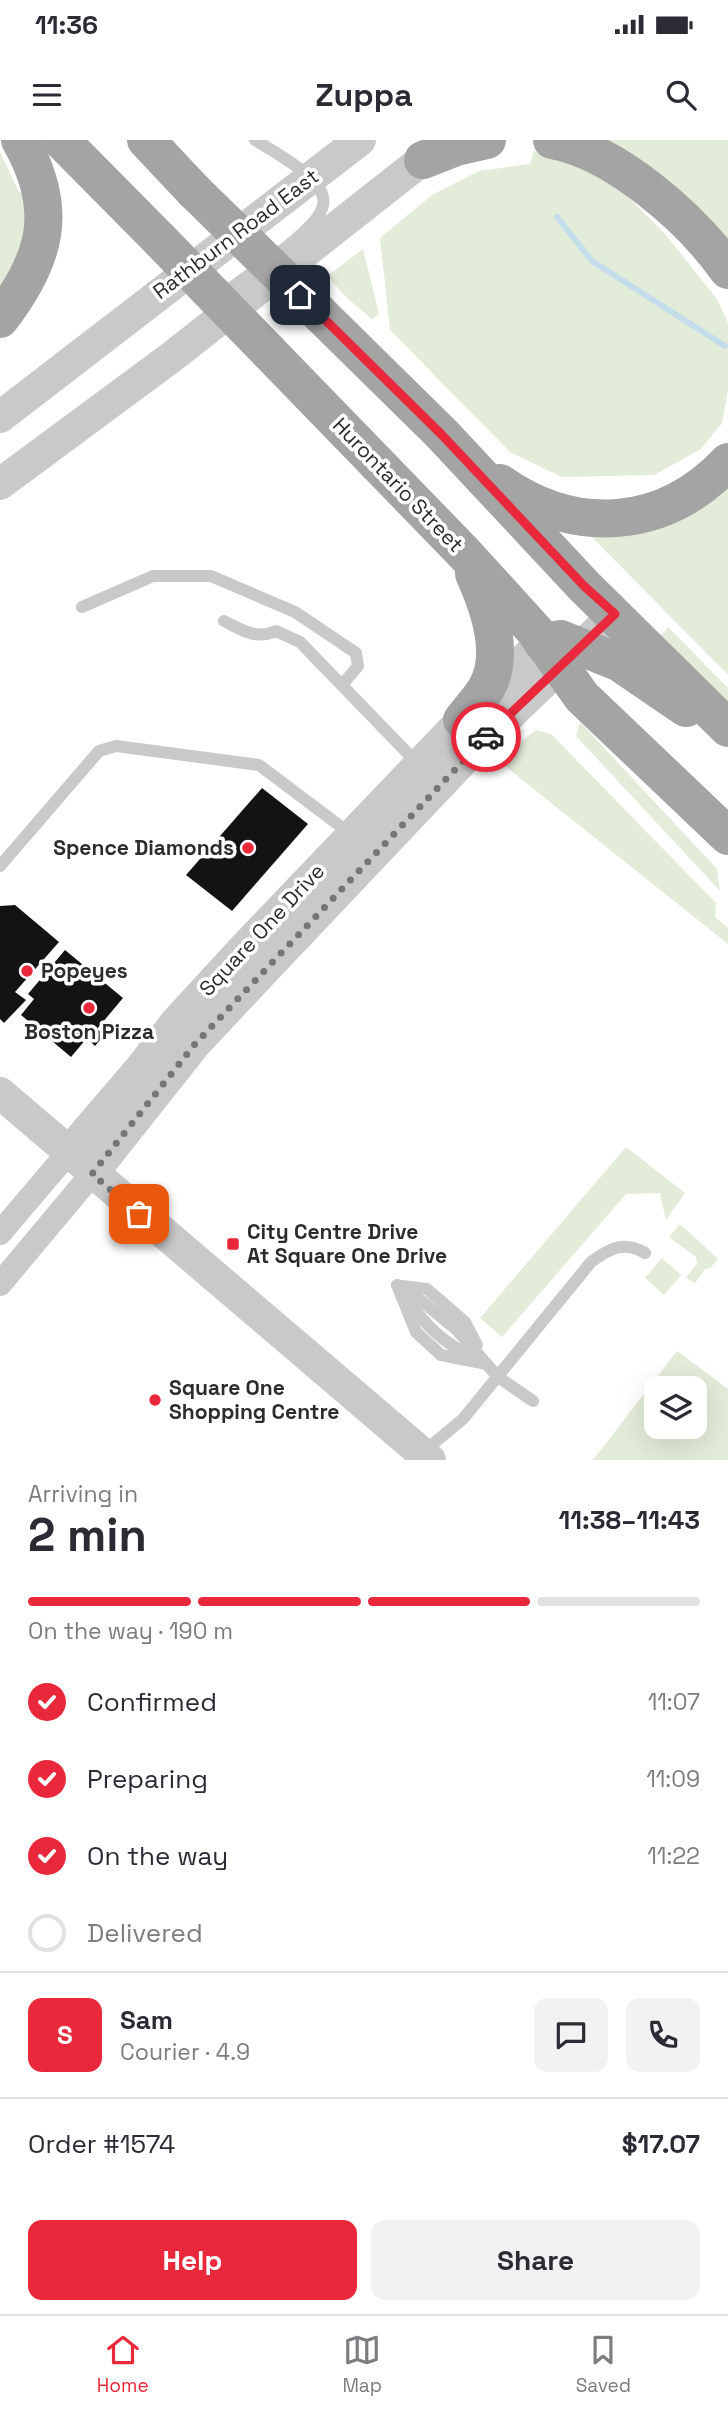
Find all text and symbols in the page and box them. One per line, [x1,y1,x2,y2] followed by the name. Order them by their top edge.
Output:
[35,8,98,42] text: 11:36
[315,75,413,115] text: Zuppa
[28,76,66,114] icon: menu
[662,76,700,114] icon: search
[147,162,324,305] street label: Rathburn Road East
[270,265,330,325] pin
[281,276,319,314] icon: home
[327,412,470,558] street label: Hurontario Street
[451,702,521,772] courier
[467,718,505,756] icon: car
[53,834,234,861] place label: Spence Diamonds
[240,840,256,856] marker: Spence Diamonds
[193,858,330,1002] street label: Square One Drive
[41,957,128,984] place label: Popeyes
[19,963,35,979] marker: Popeyes
[81,1000,97,1016] marker: Boston Pizza
[24,1018,154,1045] place label: Boston Pizza
[109,1184,169,1244] pin
[120,1195,158,1233] icon: bag
[247,1218,447,1269] place label: City Centre Drive At Square One Drive
[225,1236,241,1252] marker: City Centre Drive At Square One Drive
[169,1374,339,1425] place label: Square One Shopping Centre
[644,1376,707,1439] map controls
[644,1376,707,1439] button: layers
[147,1392,163,1408] marker: Square One Shopping Centre
[28,1479,138,1509] text: Arriving in
[559,1503,700,1537] text: 11:38–11:43
[28,1506,147,1564] text: 2 min
[28,1616,233,1646] text: On the way · 190 m
[28,1683,66,1721] icon: check
[87,1685,217,1719] text: Confirmed
[648,1687,700,1717] text: 11:07
[28,1760,66,1798] icon: check
[87,1762,208,1796] text: Preparing
[646,1764,700,1794] text: 11:09
[28,1837,66,1875] icon: check
[87,1839,228,1873] text: On the way
[647,1841,700,1871] text: 11:22
[87,1916,203,1950] text: Delivered
[534,1998,608,2072] button: chat
[626,1998,700,2072] button: phone
[120,2003,173,2037] text: Sam
[57,2018,73,2052] text: S
[120,2037,250,2067] text: Courier · 4.9
[28,2127,175,2161] text: Order #1574
[622,2127,700,2161] text: $17.07
[28,2220,357,2300] button: Help
[371,2220,700,2300] button: Share
[97,2331,149,2398] tab: Home
[342,2331,382,2398] tab: Map
[576,2331,631,2398] tab: Saved

